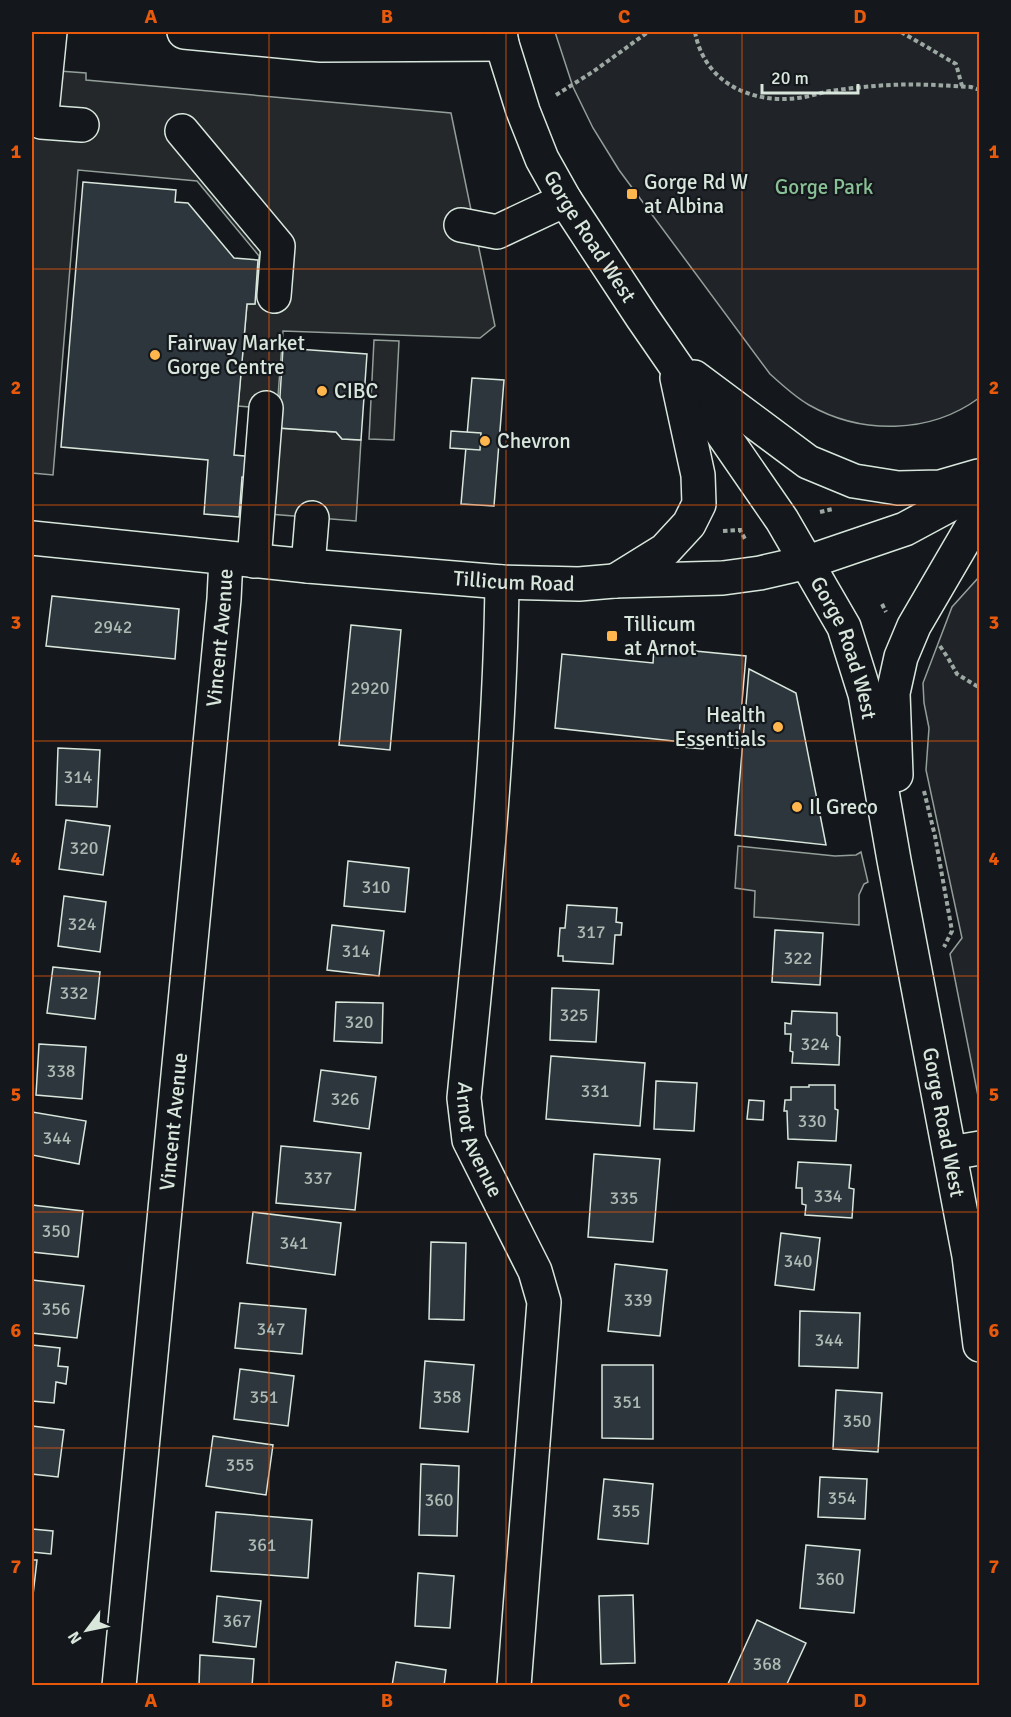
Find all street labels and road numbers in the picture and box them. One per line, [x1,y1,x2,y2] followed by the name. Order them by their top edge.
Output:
[538,166,642,307] street label: Gorge Road West
[452,565,575,597] street label: Tillicum Road
[201,568,238,708] street label: Vincent Avenue
[805,572,882,721] street label: Gorge Road West
[917,1045,971,1199] street label: Gorge Road West
[154,1051,193,1192] street label: Vincent Avenue
[451,1081,509,1202] street label: Arnot Avenue

